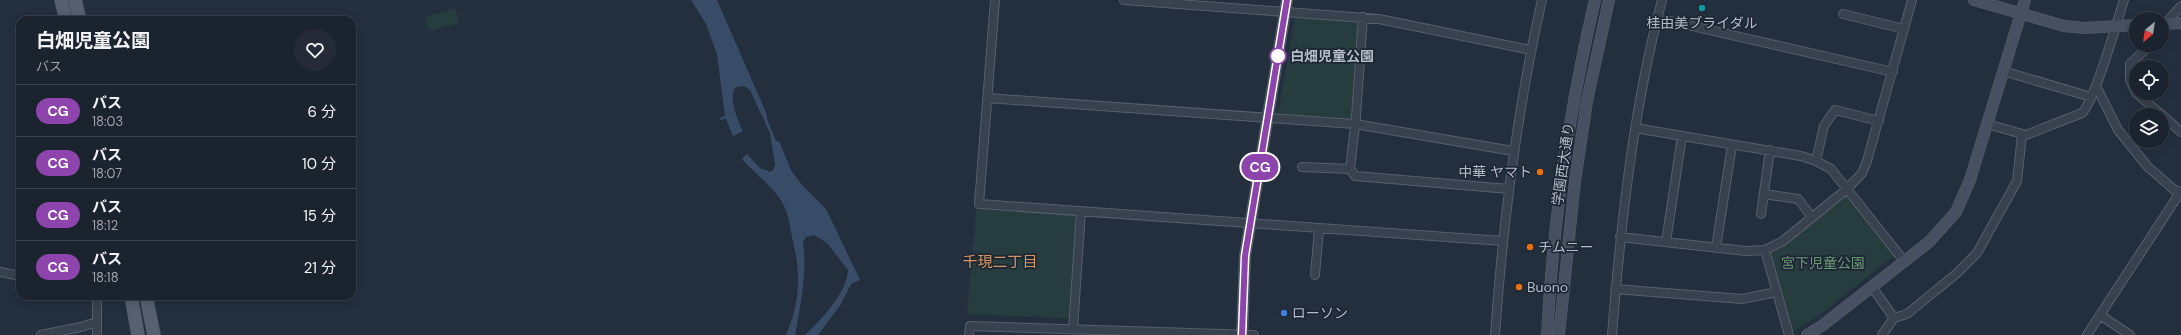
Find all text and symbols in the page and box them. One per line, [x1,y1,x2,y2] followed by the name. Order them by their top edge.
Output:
[1697,3,1707,13] marker: 桂由美ブライダル
[2129,12,2169,52] north arrow
[2129,12,2169,148] map controls
[1646,14,1758,32] place label: 桂由美ブライダル
[36,28,150,53] text: 白畑児童公園
[294,29,336,71] button: heart
[1269,47,1287,65] marker: 白畑児童公園
[1290,47,1374,65] place label: 白畑児童公園
[36,58,62,75] text: バス
[2129,60,2169,100] button: locate
[92,93,122,113] text: バス
[47,102,69,120] text: CG
[308,102,336,122] text: 6 分
[2129,108,2169,148] button: layers
[92,113,123,130] text: 18:03
[1548,121,1578,207] street label: 学園西大通り
[92,145,122,165] text: バス
[47,154,69,172] text: CG
[302,154,336,174] text: 10 分
[1242,154,1278,180] line badge: CG
[1249,158,1271,176] text: CG
[1458,163,1532,181] place label: 中華 ヤマト
[92,165,122,182] text: 18:07
[1535,167,1545,177] marker: 中華 ヤマト
[92,197,122,217] text: バス
[47,206,69,224] text: CG
[303,206,336,226] text: 15 分
[92,217,118,234] text: 18:12
[1538,238,1594,256] place label: チムニー
[1525,242,1535,252] marker: チムニー
[92,249,122,269] text: バス
[962,252,1038,272] district label: 千現二丁目
[1781,254,1865,272] park label: 宮下児童公園
[47,258,69,276] text: CG
[304,258,336,278] text: 21 分
[92,269,119,286] text: 18:18
[1527,278,1568,296] place label: Buono
[1514,282,1524,292] marker: Buono
[1292,304,1348,322] place label: ローソン
[1279,308,1289,318] marker: ローソン

